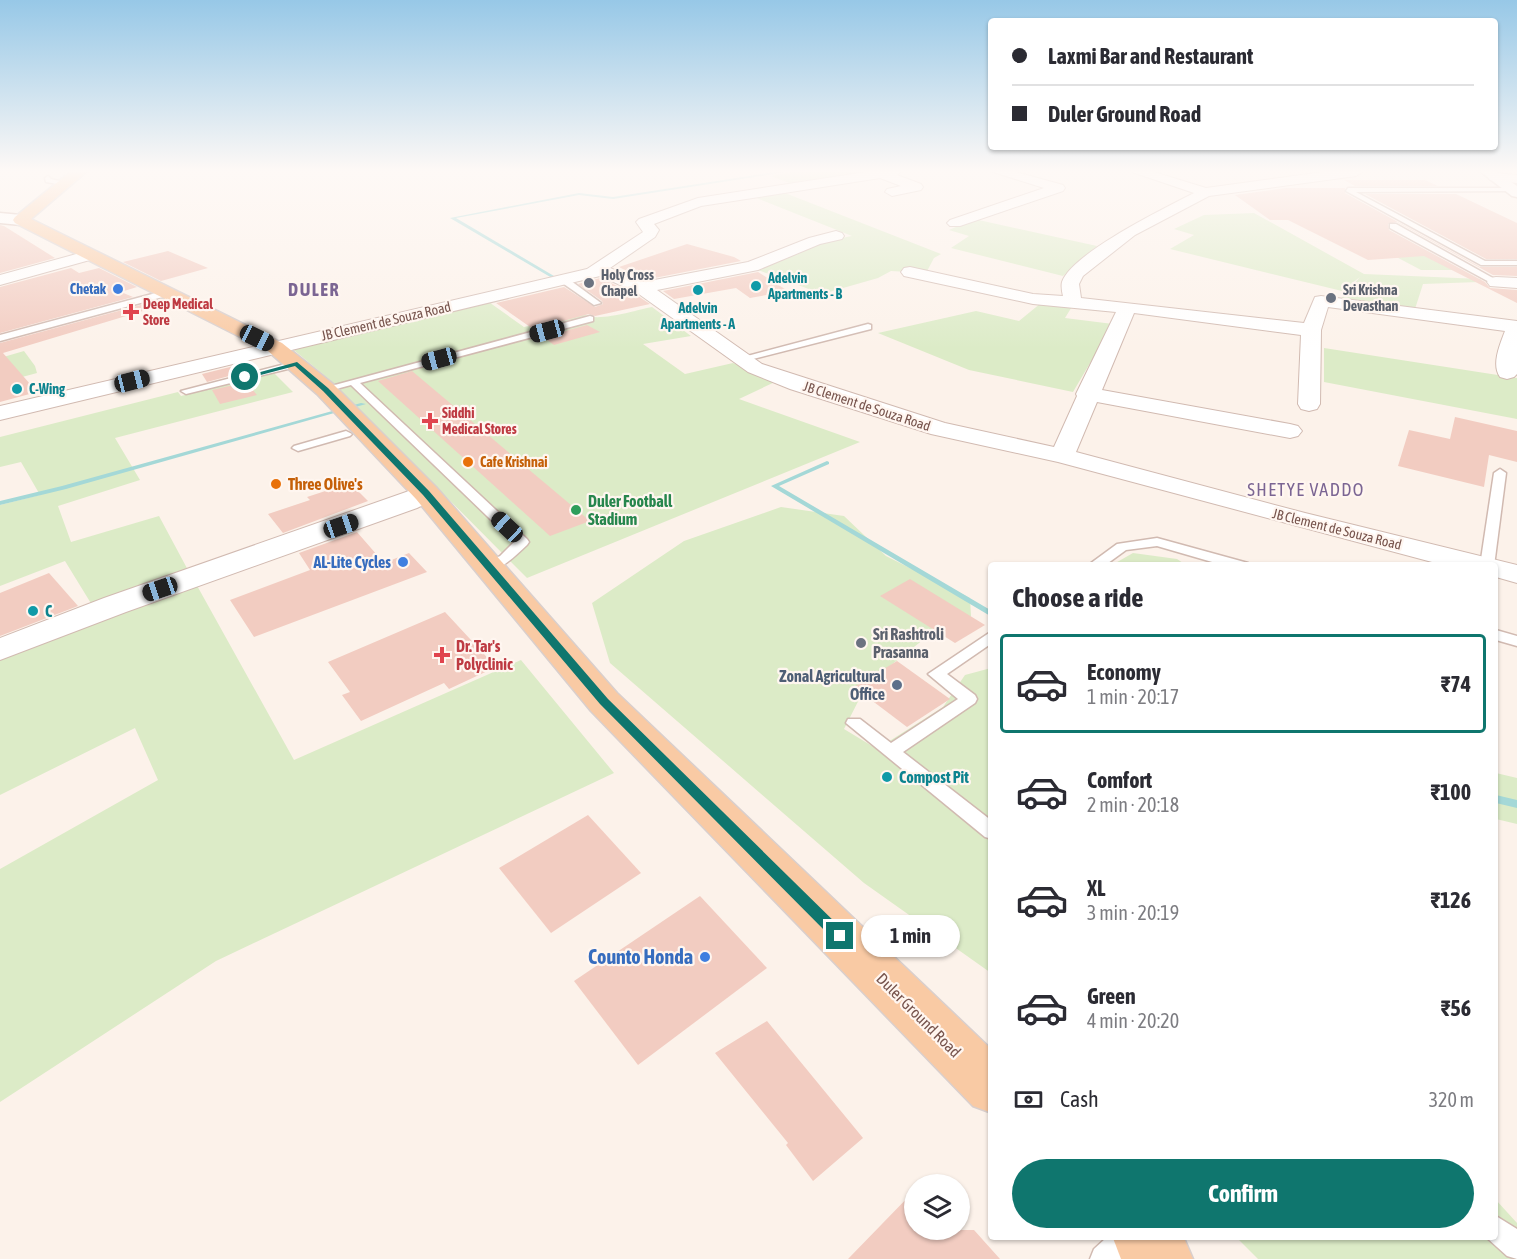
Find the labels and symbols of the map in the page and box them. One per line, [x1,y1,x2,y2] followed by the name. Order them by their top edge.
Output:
[601,267,654,299] place label: Holy Cross Chapel
[767,270,843,302] place label: Adelvin Apartments - B
[582,276,596,290] marker: Holy Cross Chapel
[288,279,340,300] district label: DULER
[749,279,763,293] marker: Adelvin Apartments - B
[70,281,107,297] place label: Chetak
[111,282,125,296] marker: Chetak
[1343,282,1398,314] place label: Sri Krishna Devasthan
[691,283,705,297] marker: Adelvin Apartments - A
[1324,291,1338,305] marker: Sri Krishna Devasthan
[143,296,213,328] place label: Deep Medical Store
[320,298,452,344] street label: JB Clement de Souza Road
[660,300,735,332] place label: Adelvin Apartments - A
[124,305,138,319] marker: Deep Medical Store
[527,318,567,344] car
[237,322,277,354] car
[419,346,459,372] car
[231,363,258,390] route start
[112,368,152,394] car
[801,378,933,434] street label: JB Clement de Souza Road
[29,381,66,397] place label: C-Wing
[10,382,24,396] marker: C-Wing
[442,405,517,437] place label: Siddhi Medical Stores
[423,414,437,428] marker: Siddhi Medical Stores
[480,454,547,470] place label: Cafe Krishnai
[461,455,475,469] marker: Cafe Krishnai
[288,475,363,493] place label: Three Olive's
[269,477,283,491] marker: Three Olive's
[1247,479,1365,500] district label: SHETYE VADDO
[588,492,673,528] place label: Duler Football Stadium
[569,503,583,517] marker: Duler Football Stadium
[1271,505,1403,553] street label: JB Clement de Souza Road
[488,508,526,546] car
[321,512,361,540] car
[312,553,391,571] place label: AL-Lite Cycles
[396,555,410,569] marker: AL-Lite Cycles
[140,575,180,603] car
[45,602,53,620] place label: C
[26,604,40,618] marker: C
[873,625,944,661] place label: Sri Rashtroli Prasanna
[854,636,868,650] marker: Sri Rashtroli Prasanna
[456,637,513,673] place label: Dr. Tar's Polyclinic
[433,646,451,664] marker: Dr. Tar's Polyclinic
[779,667,886,703] place label: Zonal Agricultural Office
[890,678,904,692] marker: Zonal Agricultural Office
[899,768,969,786] place label: Compost Pit
[880,770,894,784] marker: Compost Pit
[861,915,960,957] callout: 1 min
[826,922,853,949] route end
[588,945,693,968] place label: Counto Honda
[698,950,712,964] marker: Counto Honda
[873,969,965,1061] street label: Duler Ground Road

